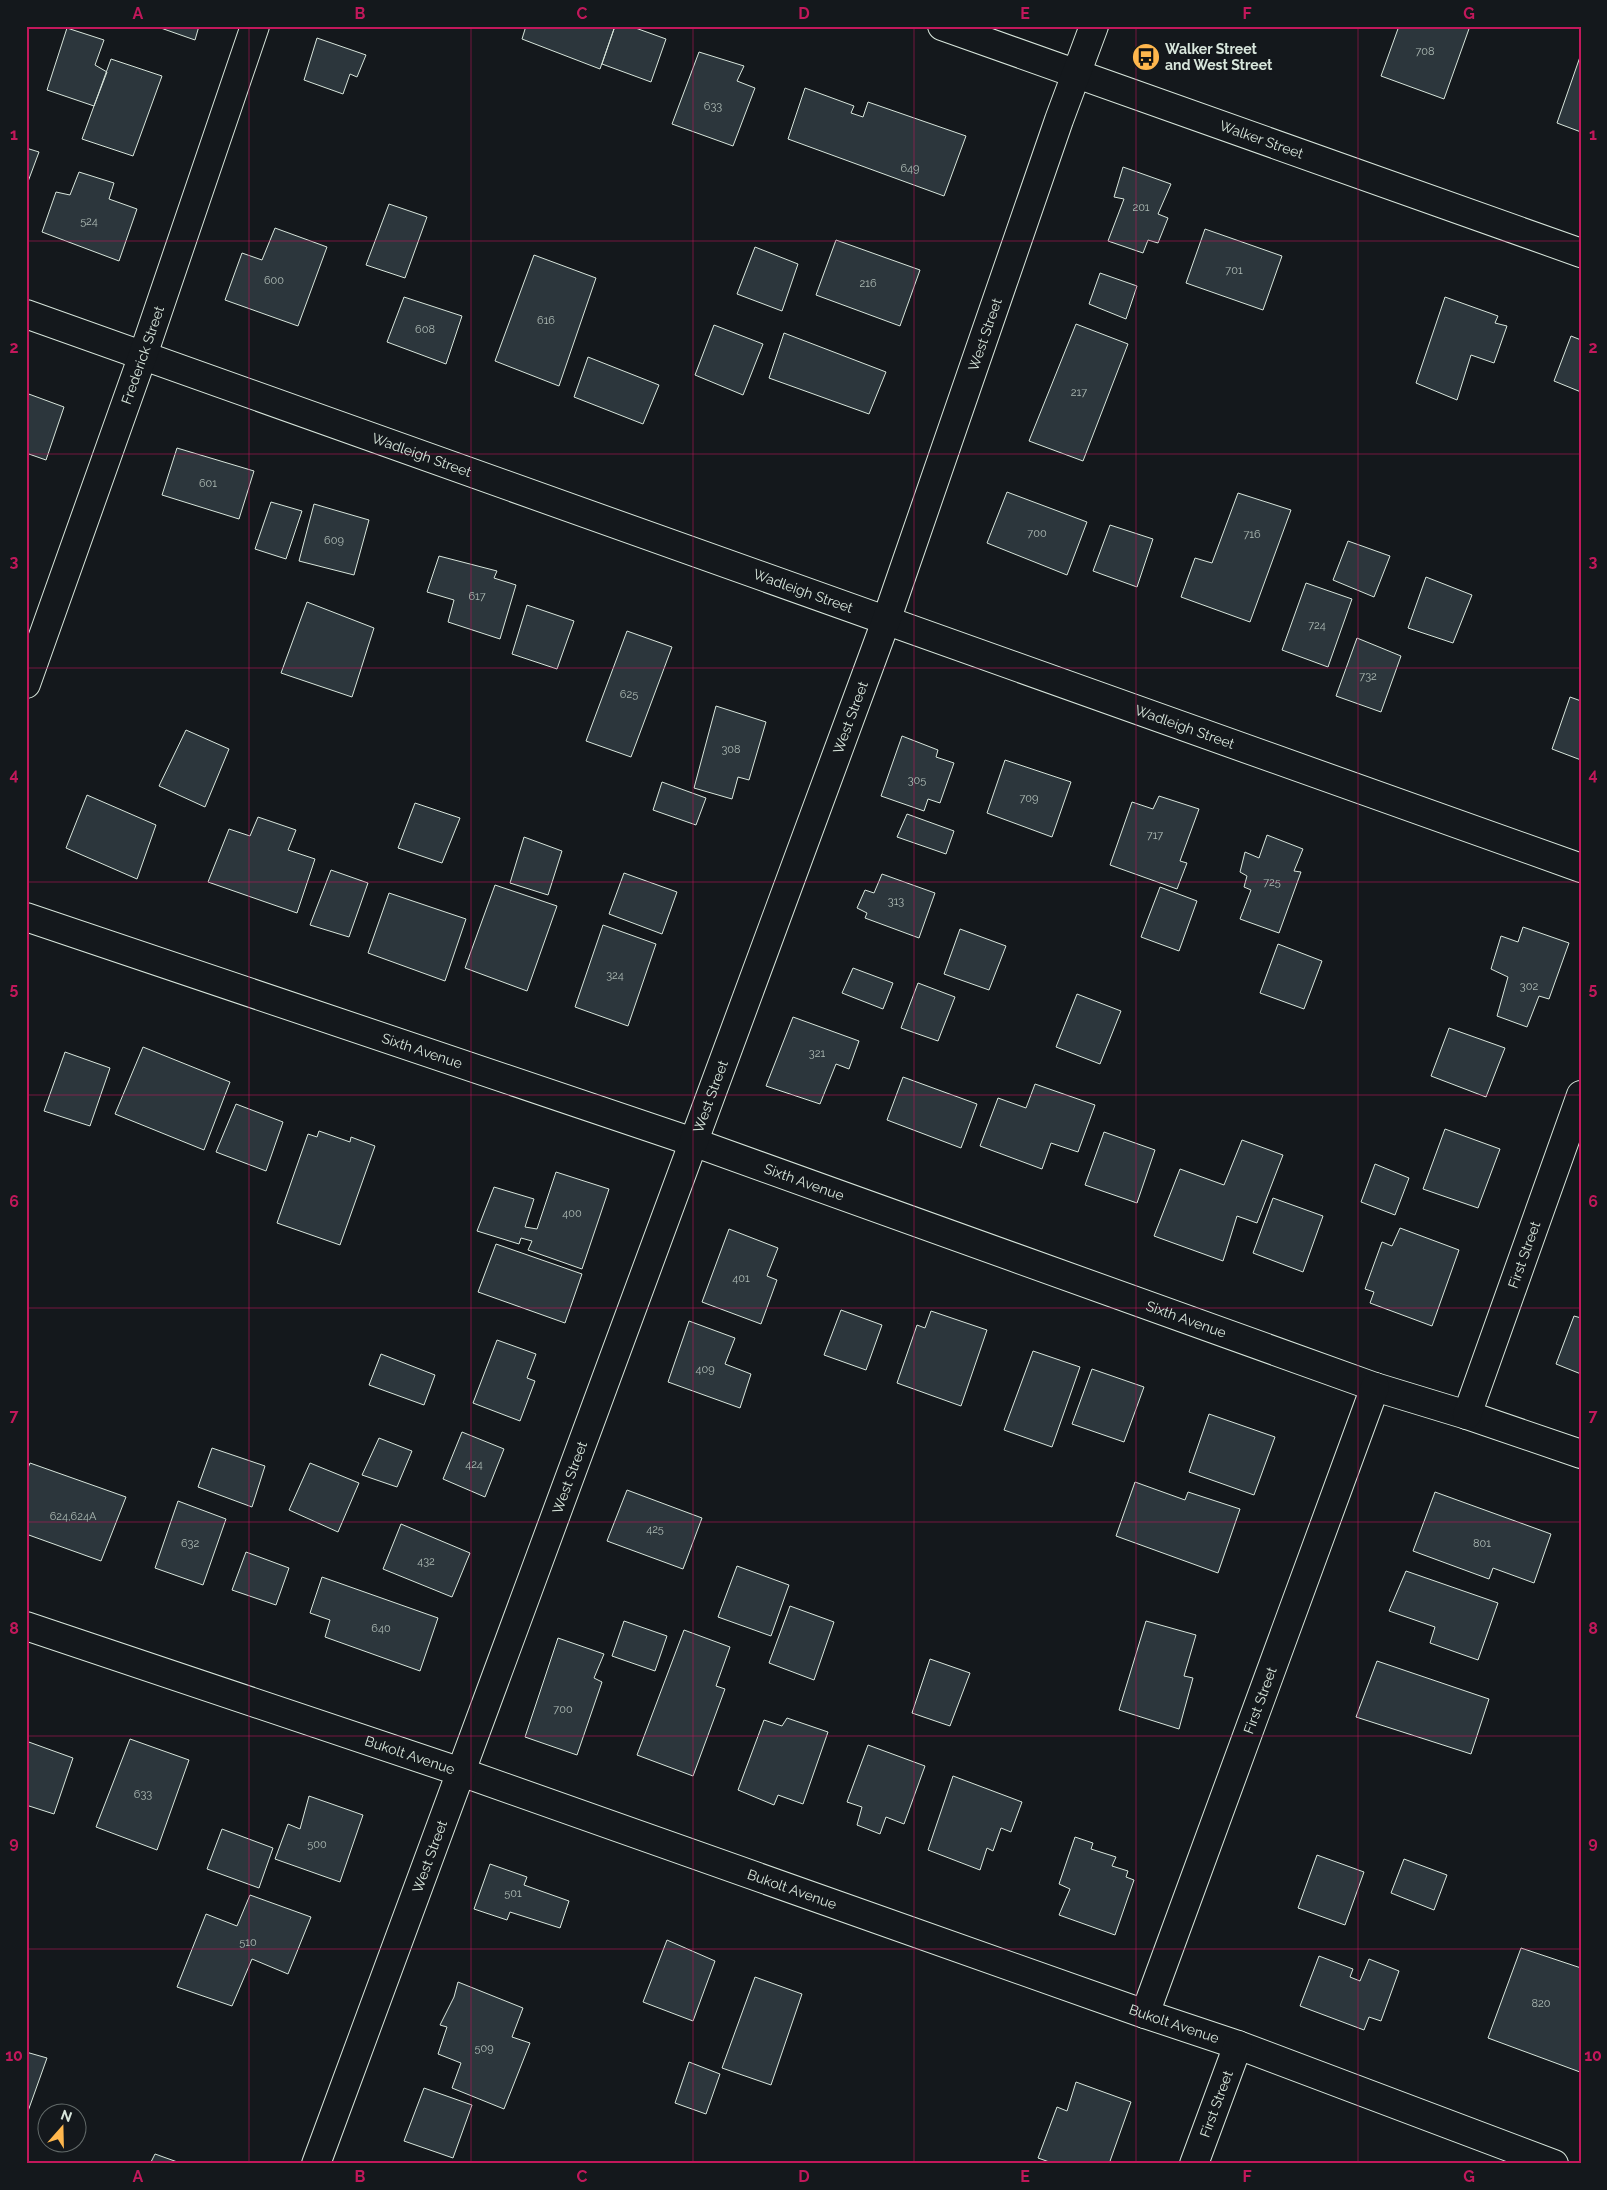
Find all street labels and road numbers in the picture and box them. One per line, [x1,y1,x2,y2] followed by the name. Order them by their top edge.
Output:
[1217,117,1306,162] street label: Walker Street
[965,296,1005,373] street label: West Street
[118,304,167,406] street label: Frederick Street
[370,430,474,480] street label: Wadleigh Street
[751,566,855,616] street label: Wadleigh Street
[830,679,871,756] street label: West Street
[1133,702,1237,752] street label: Wadleigh Street
[380,1030,464,1072] street label: Sixth Avenue
[690,1058,731,1135] street label: West Street
[762,1160,846,1204] street label: Sixth Avenue
[1505,1219,1543,1291] street label: First Street
[1144,1297,1228,1341] street label: Sixth Avenue
[549,1439,590,1516] street label: West Street
[1240,1664,1280,1736] street label: First Street
[363,1732,457,1777] street label: Bukolt Avenue
[409,1818,450,1895] street label: West Street
[745,1866,839,1912] street label: Bukolt Avenue
[1127,2001,1221,2046] street label: Bukolt Avenue
[1197,2068,1236,2140] street label: First Street

